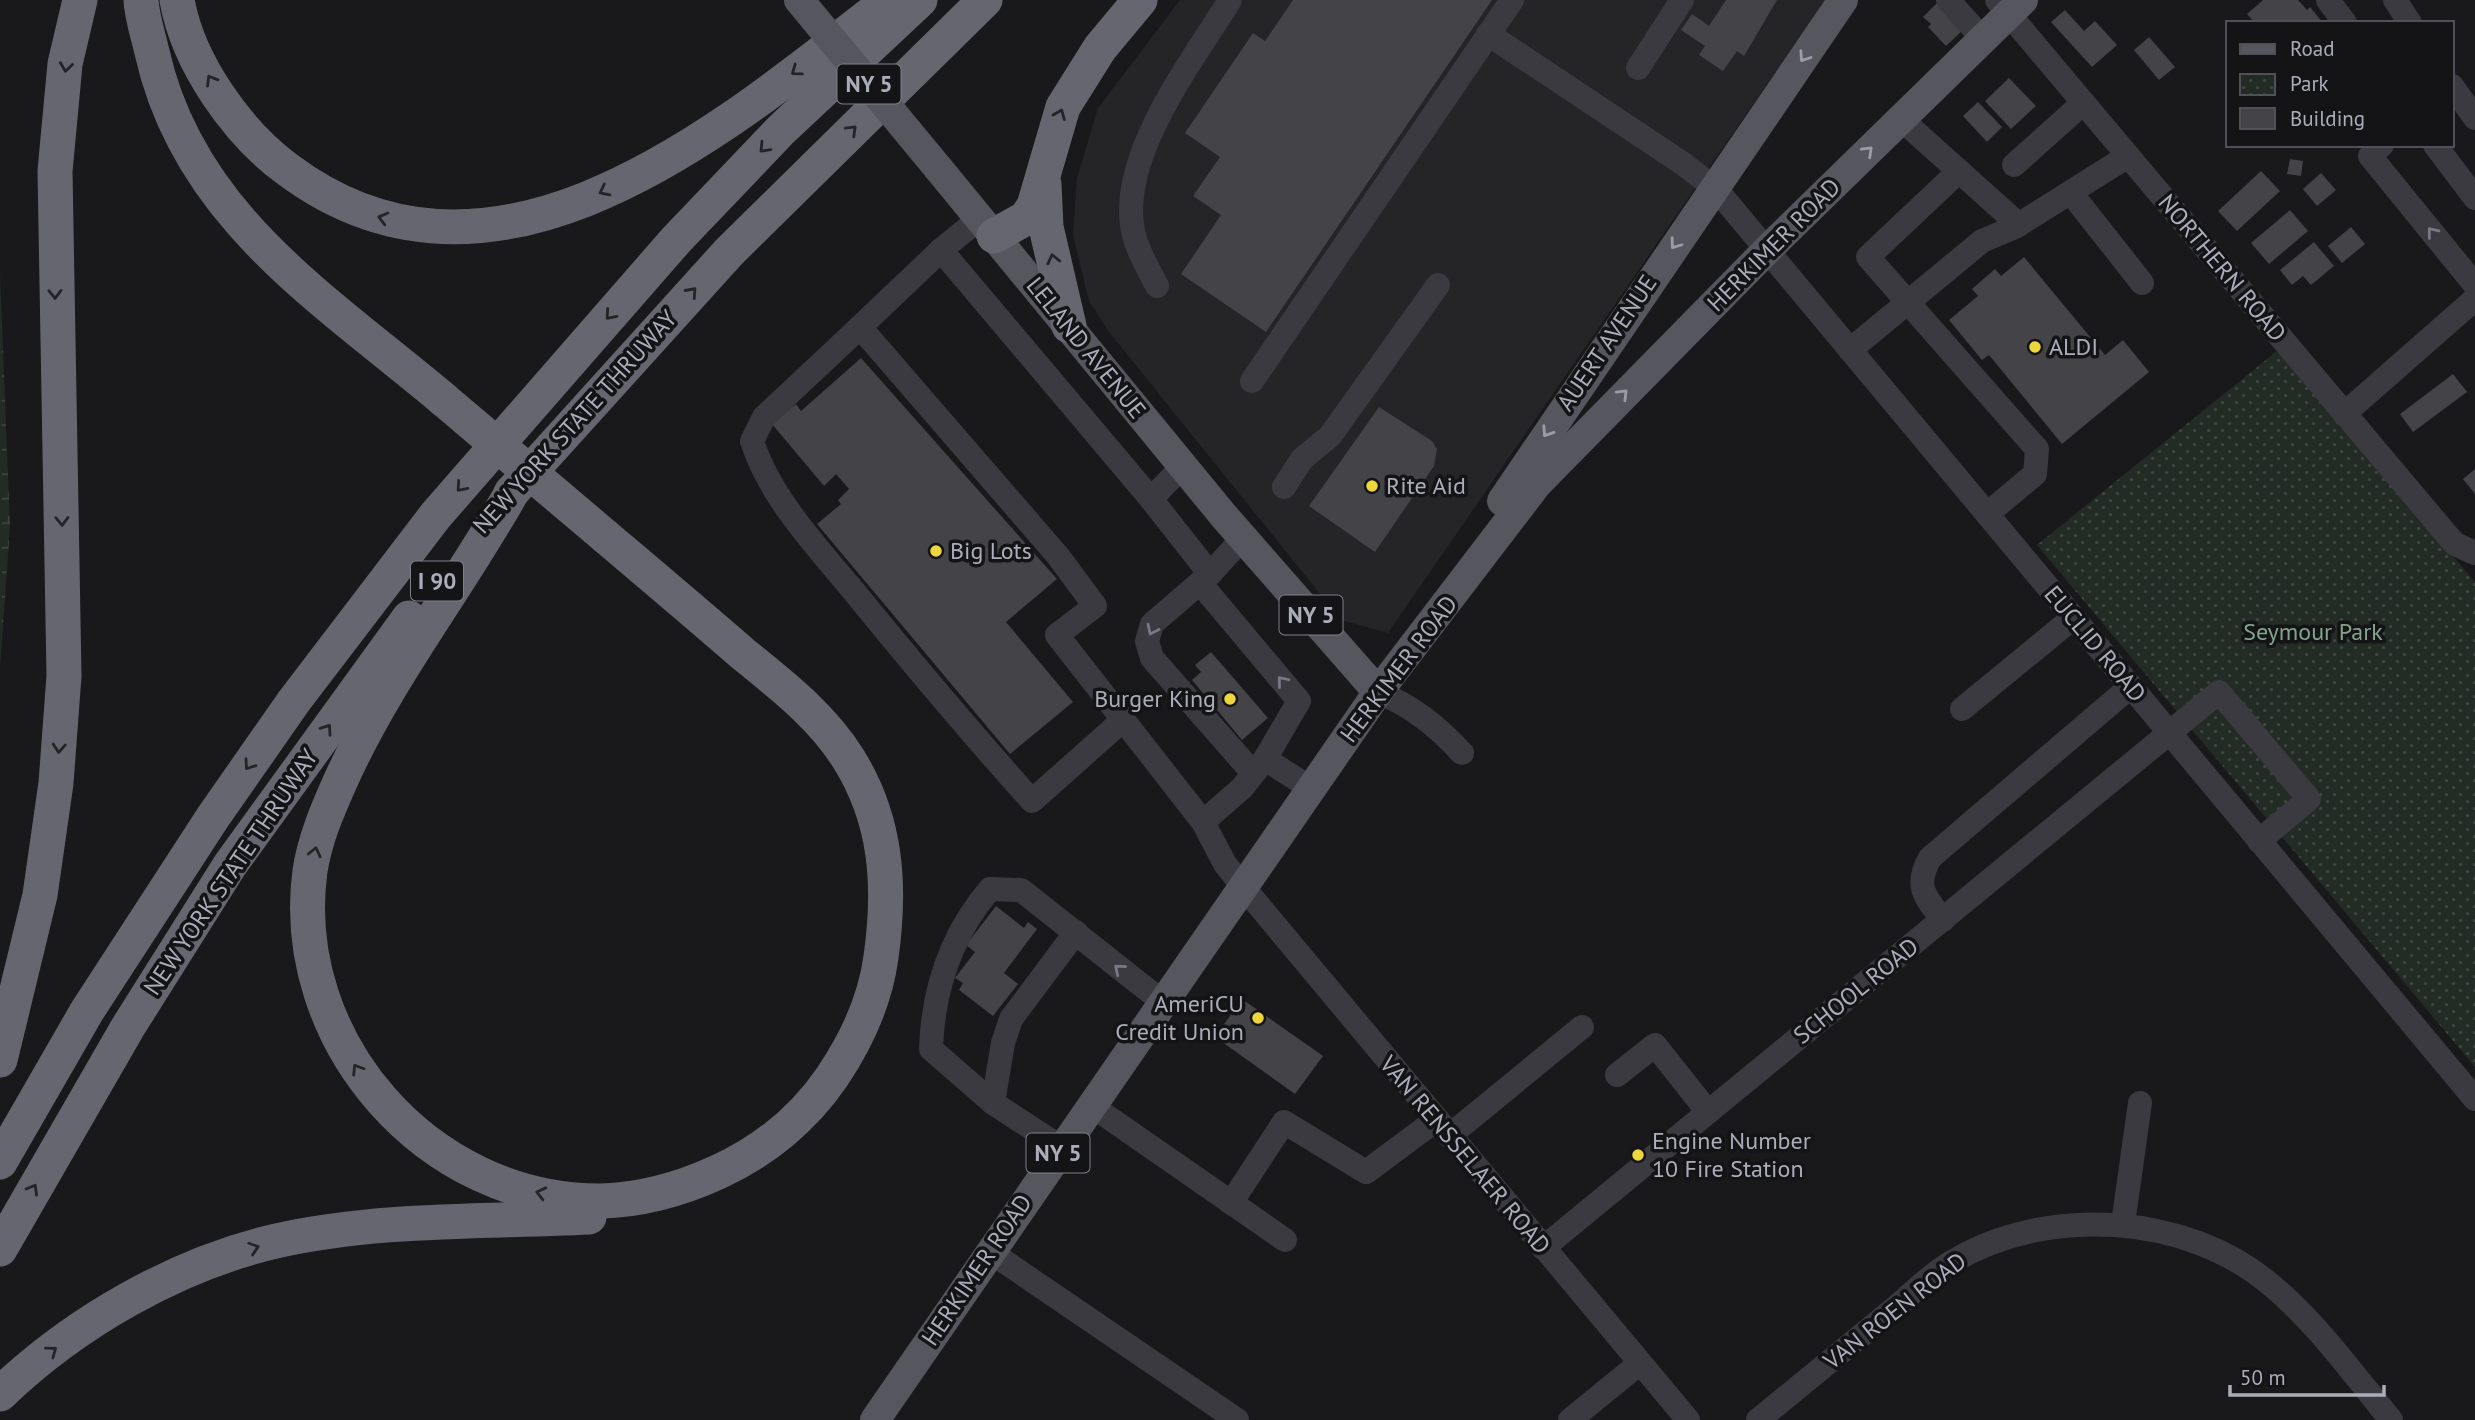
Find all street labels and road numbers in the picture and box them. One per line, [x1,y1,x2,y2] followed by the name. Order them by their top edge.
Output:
[838,64,900,104] road number: NY 5
[1700,171,1847,318] street label: HERKIMER ROAD
[2152,188,2293,348] street label: NORTHERN ROAD
[1550,269,1663,417] street label: AUERT AVENUE
[1020,271,1153,425] street label: LELAND AVENUE
[466,303,684,540] street label: NEW YORK STATE THRUWAY
[411,562,463,600] road number: I 90
[2038,579,2153,708] street label: EUCLID ROAD
[1333,589,1464,748] street label: HERKIMER ROAD
[1280,596,1342,635] road number: NY 5
[137,742,325,1001] street label: NEW YORK STATE THRUWAY
[1787,931,1925,1050] street label: SCHOOL ROAD
[1373,1048,1558,1260] street label: VAN RENSSELAER ROAD
[1026,1134,1090,1172] road number: NY 5
[914,1188,1039,1351] street label: HERKIMER ROAD
[1816,1245,1972,1377] street label: VAN ROEN ROAD

